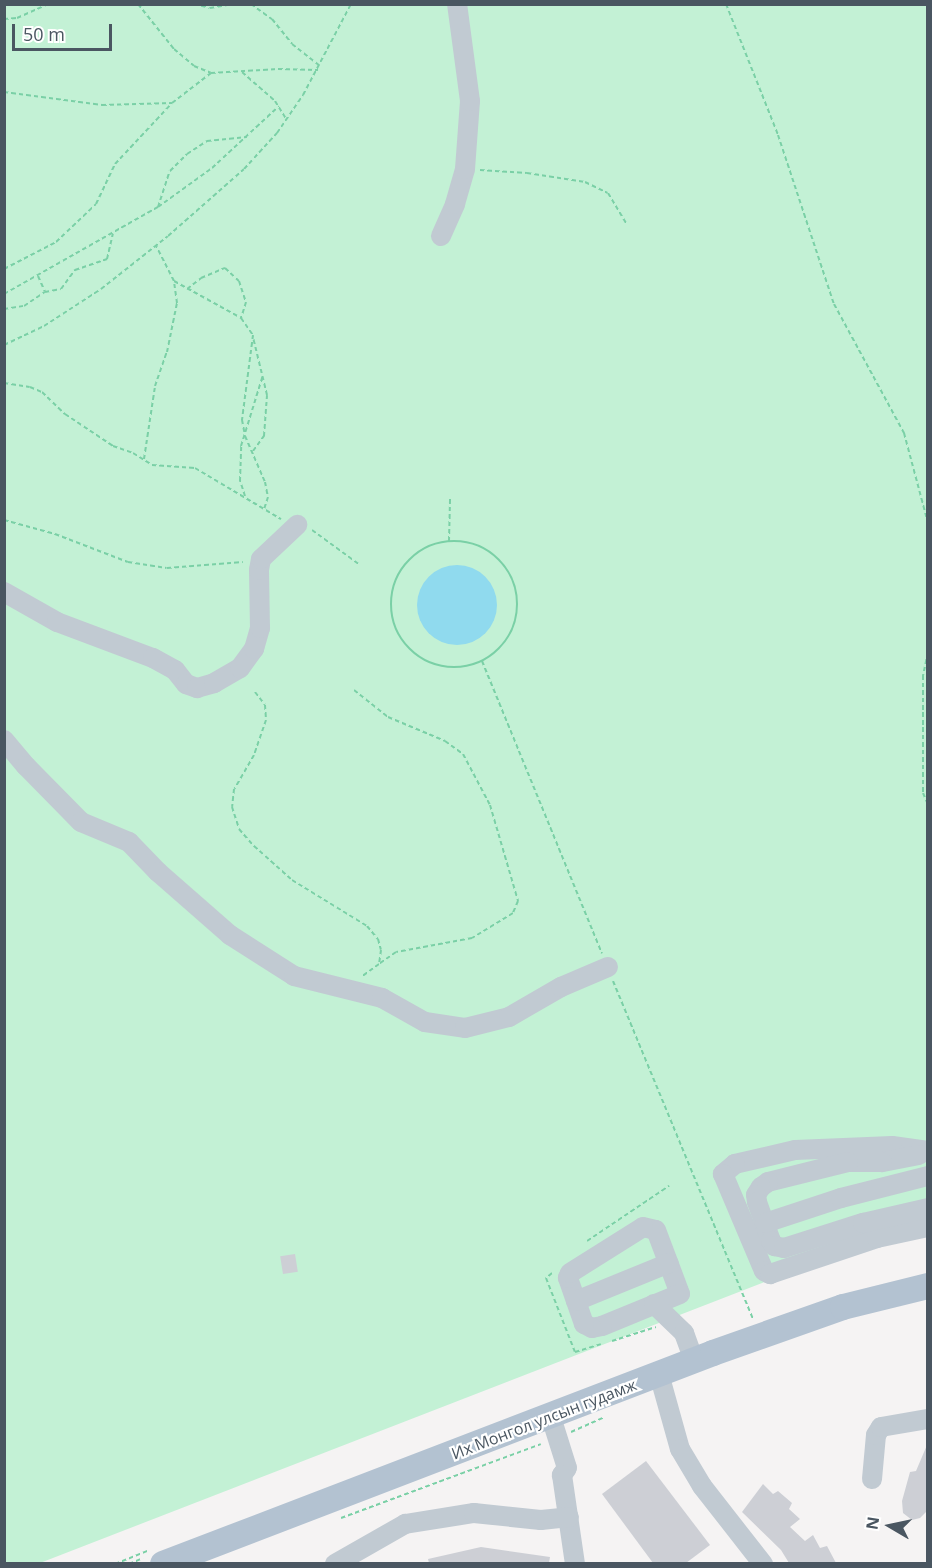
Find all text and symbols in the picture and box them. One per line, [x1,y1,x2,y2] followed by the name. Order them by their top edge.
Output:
[15,12,116,50] scale bar
[23,22,65,46] text: 50 m
[449,1375,639,1463] street label: Их Монгол улсын гудамж
[860,1496,920,1556] north arrow
[860,1515,884,1531] text: N

